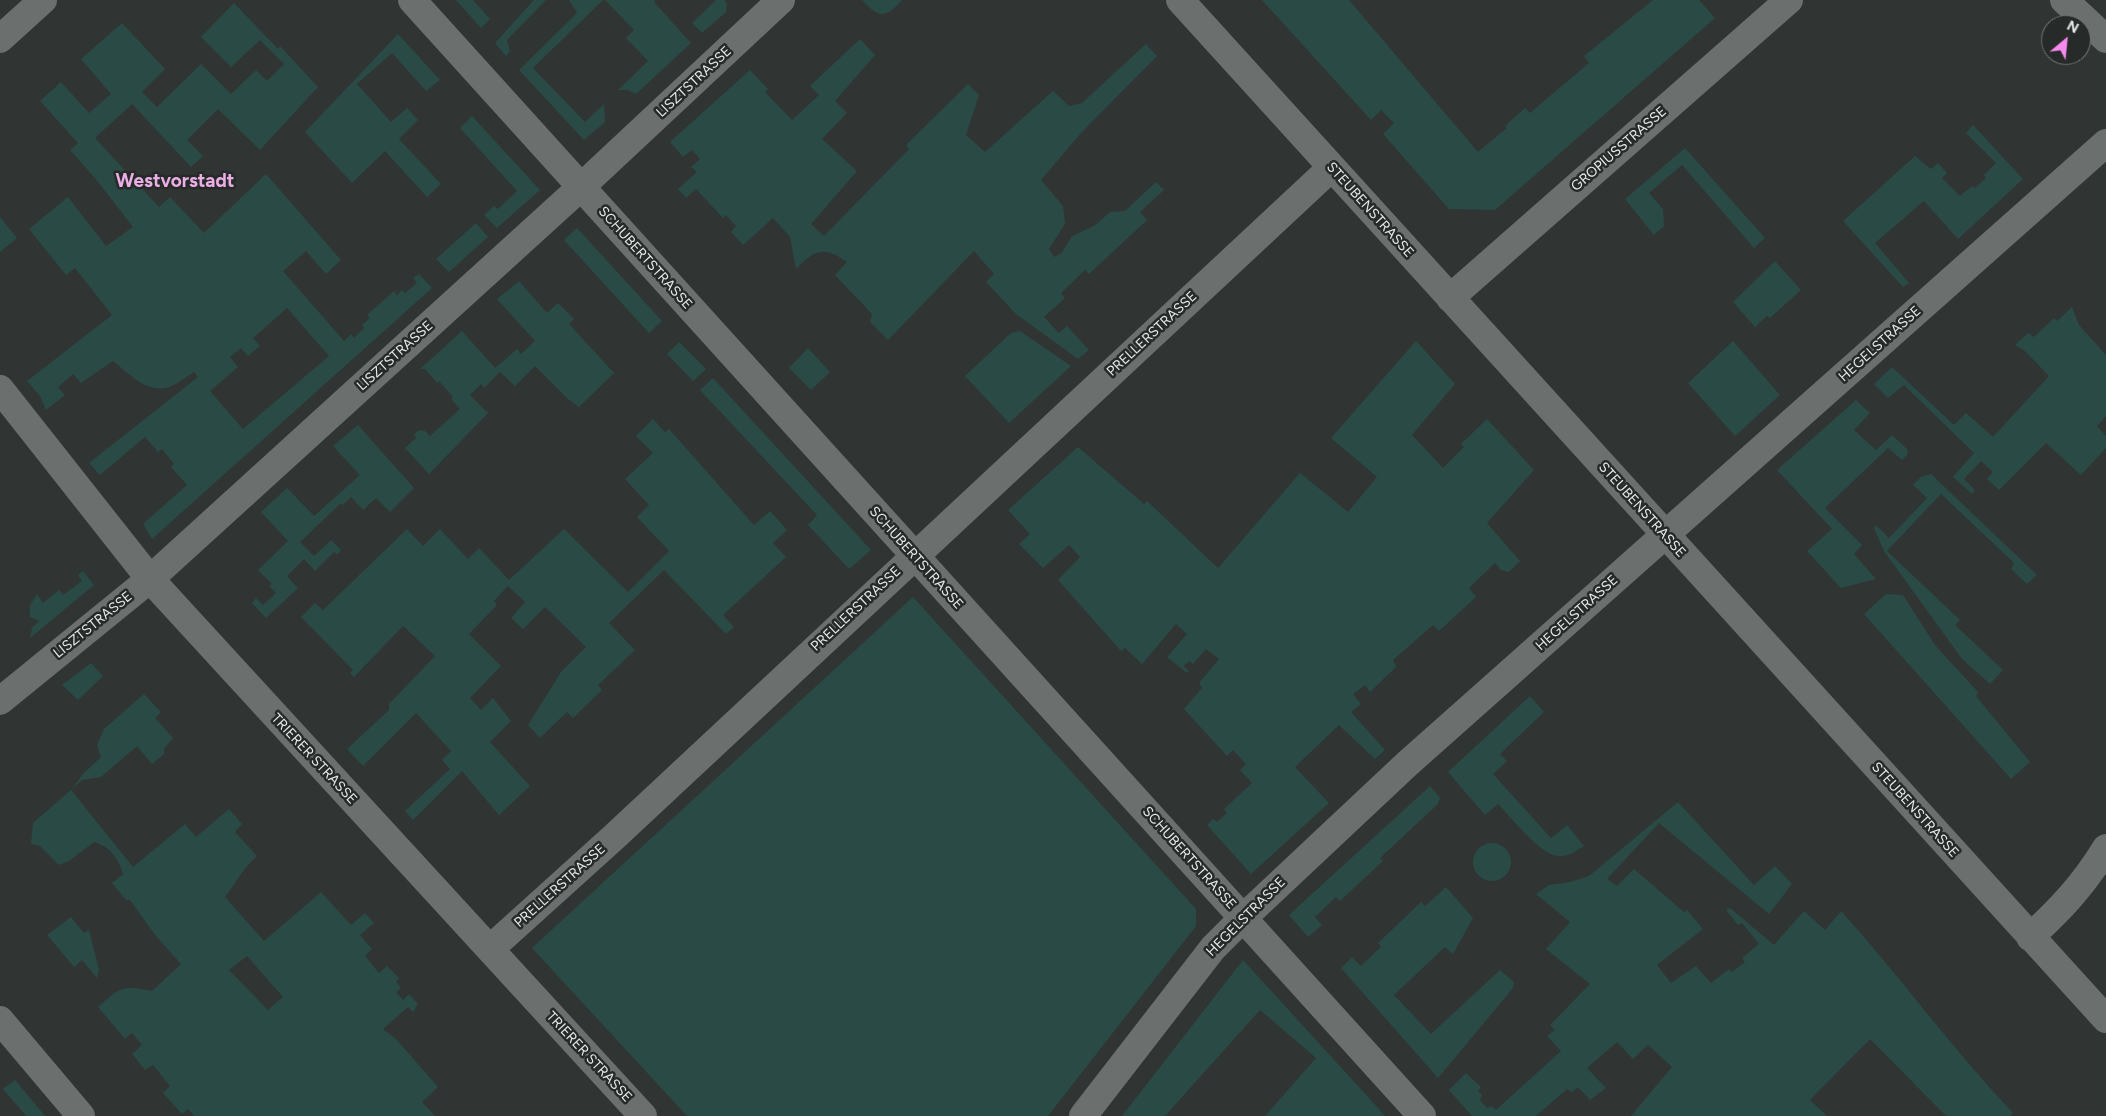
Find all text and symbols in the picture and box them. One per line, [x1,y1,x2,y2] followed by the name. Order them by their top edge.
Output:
[2041,15,2091,65] north arrow
[2064,17,2082,37] text: N
[653,43,735,121] street label: LISZTSTRASSE
[1568,103,1670,195] street label: GROPIUSSTRASSE
[1323,159,1417,261] street label: STEUBENSTRASSE
[116,170,234,192] district label: Westvorstadt
[594,203,696,313] street label: SCHUBERTSTRASSE
[1104,288,1200,380] street label: PRELLERSTRASSE
[1835,303,1925,385] street label: HEGELSTRASSE
[354,317,436,395] street label: LISZTSTRASSE
[1595,459,1689,561] street label: STEUBENSTRASSE
[865,503,967,613] street label: SCHUBERTSTRASSE
[808,563,904,655] street label: PRELLERSTRASSE
[1532,572,1622,654] street label: HEGELSTRASSE
[50,588,136,662] street label: LISZTSTRASSE
[268,710,360,808] street label: TRIERER STRASSE
[1868,759,1962,861] street label: STEUBENSTRASSE
[1138,803,1240,913] street label: SCHUBERTSTRASSE
[511,841,609,931] street label: PRELLERSTRASSE
[1203,874,1289,960] street label: HEGELSTRASSE
[543,1008,635,1106] street label: TRIERER STRASSE

